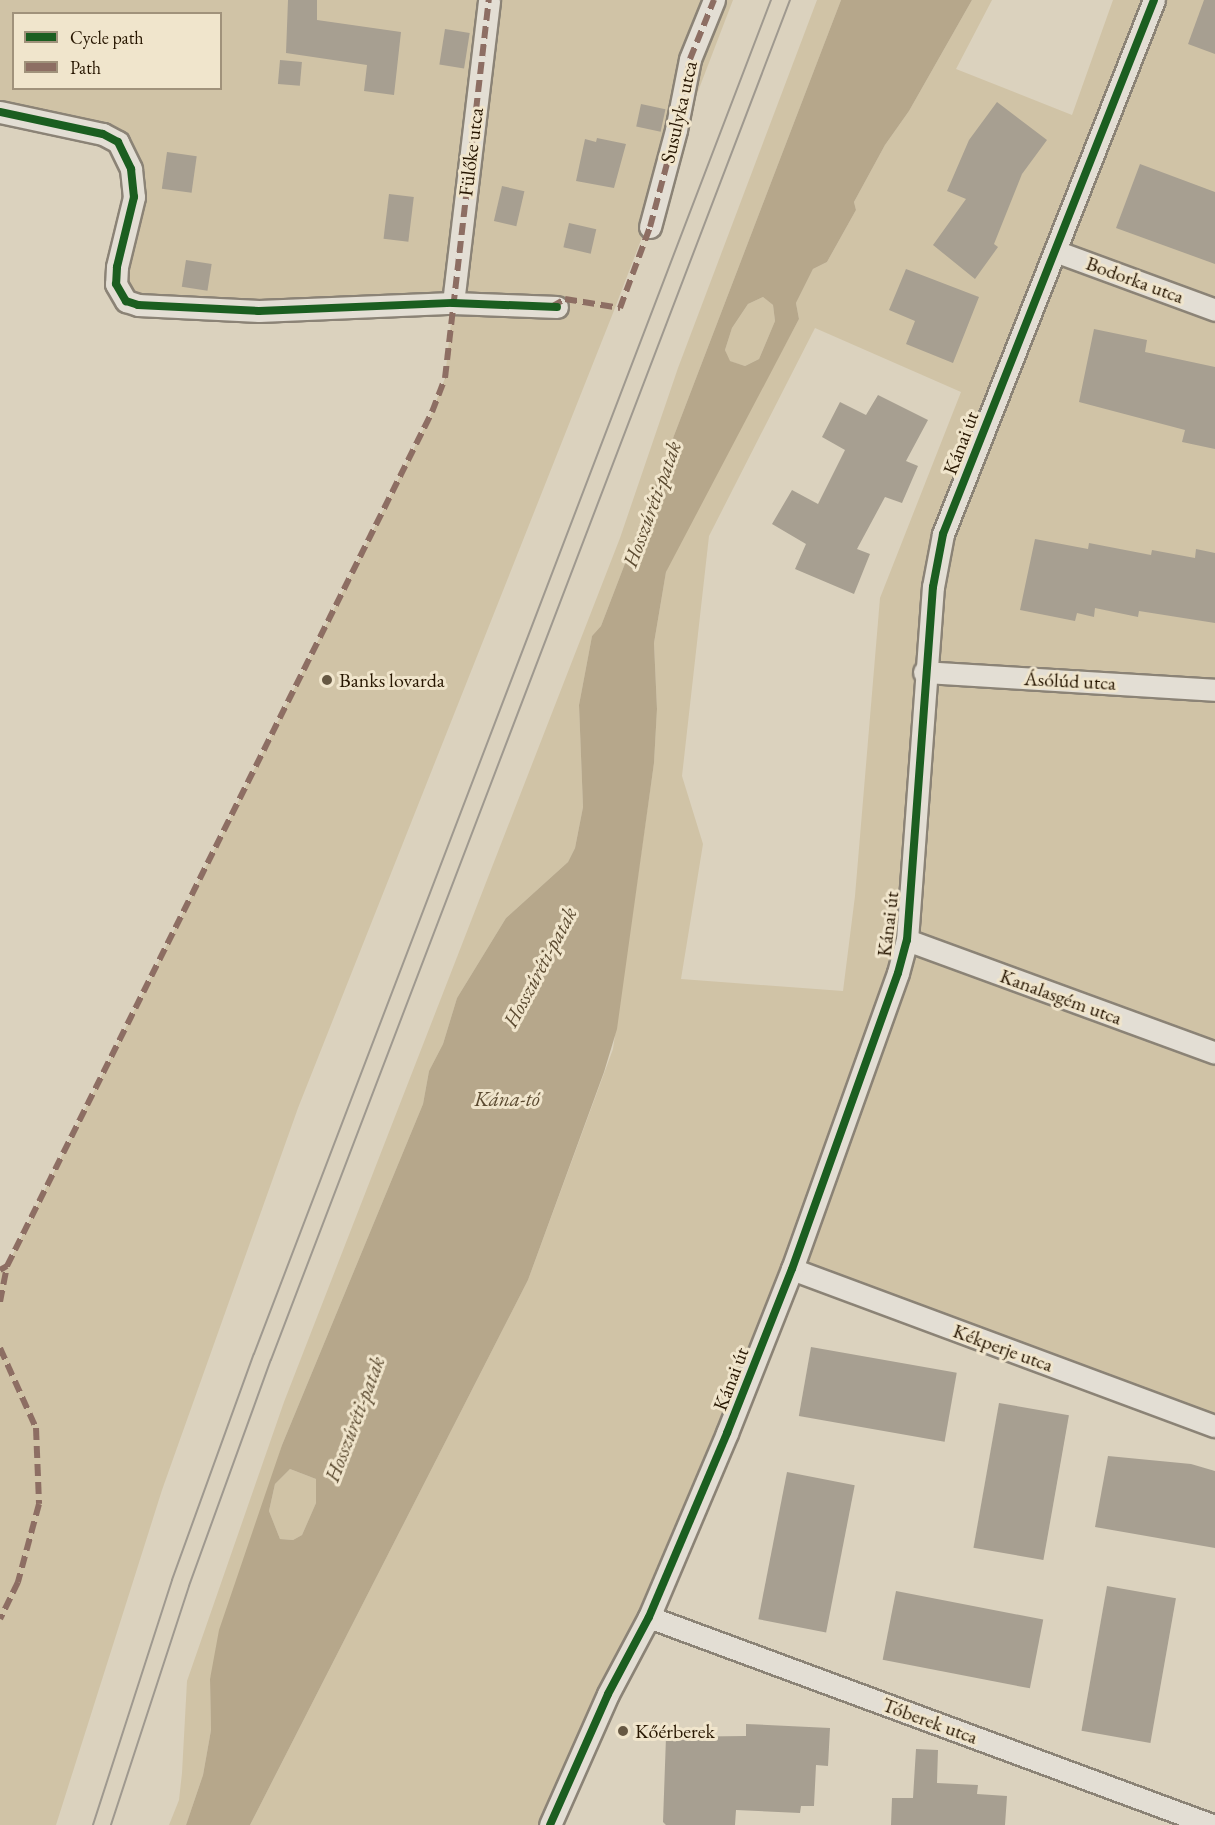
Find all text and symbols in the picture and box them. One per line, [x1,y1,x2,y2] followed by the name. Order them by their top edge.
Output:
[12,12,222,90] legend
[70,26,144,49] text: Cycle path
[70,56,101,79] text: Path
[656,58,702,166] street label: Susulyka utca
[454,106,488,198] street label: Fülőke utca
[1083,251,1187,309] street label: Bodorka utca
[938,408,984,478] street label: Kánai út
[618,437,686,571] water label: Hosszúréti-patak
[1023,667,1117,695] street label: Ásólúd utca
[339,668,445,692] place label: Banks lovarda
[320,673,334,687] marker: Banks lovarda
[872,890,904,958] street label: Kánai út
[498,903,582,1031] water label: Hosszúréti-patak
[997,964,1125,1030] street label: Kanalasgém utca
[474,1086,540,1112] water label: Kána-tó
[950,1319,1056,1377] street label: Kékperje utca
[708,1344,754,1414] street label: Kánai út
[320,1353,390,1485] water label: Hosszúréti-patak
[879,1693,981,1749] street label: Tóberek utca
[635,1719,715,1743] place label: Kőérberek
[616,1724,630,1738] marker: Kőérberek

